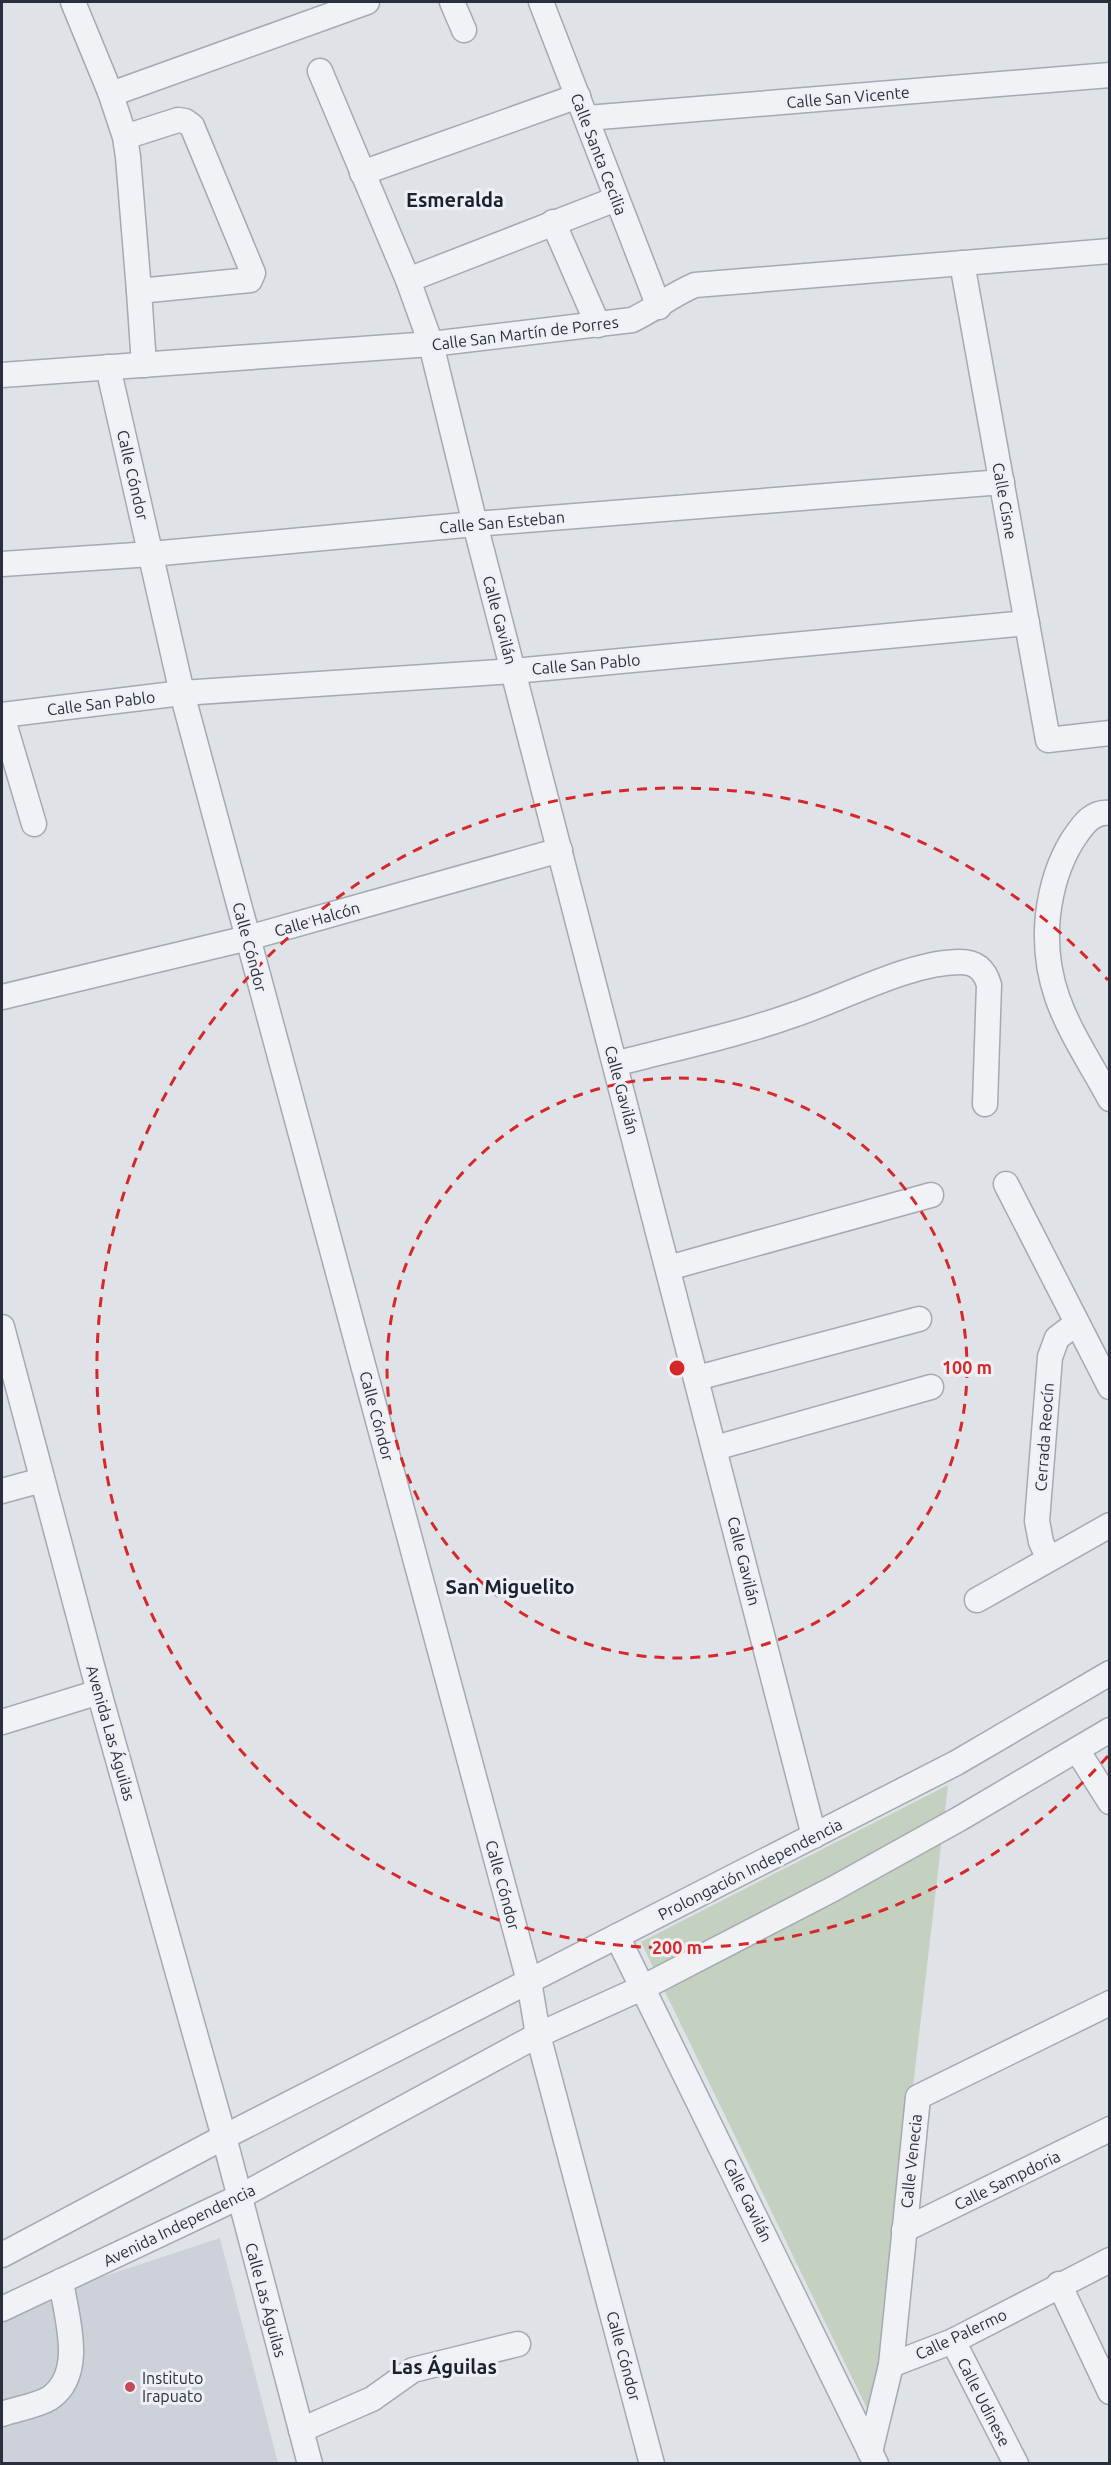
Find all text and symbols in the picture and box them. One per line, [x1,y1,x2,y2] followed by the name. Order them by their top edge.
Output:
[786,83,910,111] street label: Calle San Vicente
[567,91,631,217] street label: Calle Santa Cecilia
[406,188,504,211] district label: Esmeralda
[431,313,619,353] street label: Calle San Martín de Porres
[114,428,152,522] street label: Calle Cóndor
[989,461,1021,541] street label: Calle Cisne
[438,508,566,536] street label: Calle San Esteban
[480,574,520,666] street label: Calle Gavilán
[531,650,641,678] street label: Calle San Pablo
[46,687,156,719] street label: Calle San Pablo
[272,898,362,940] street label: Calle Halcón
[229,900,271,994] street label: Calle Cóndor
[602,1044,642,1136] street label: Calle Gavilán
[942,1357,992,1377] text: 100 m
[667,1358,687,1378] centre of rings
[356,1369,398,1463] street label: Calle Cóndor
[1031,1382,1057,1492] street label: Cerrada Reocín
[724,1515,764,1607] street label: Calle Gavilán
[445,1575,575,1598] district label: San Miguelito
[83,1663,141,1803] street label: Avenida Las Águilas
[655,1815,845,1923] street label: Prolongación Independencia
[482,1838,524,1932] street label: Calle Cóndor
[652,1937,702,1957] text: 200 m
[897,2113,925,2209] street label: Calle Venecia
[951,2147,1063,2213] street label: Calle Sampdoria
[720,2155,776,2245] street label: Calle Gavilán
[100,2180,258,2270] street label: Avenida Independencia
[242,2240,292,2359] street label: Calle Las Águilas
[912,2305,1010,2363] street label: Calle Palermo
[603,2309,645,2403] street label: Calle Cóndor
[391,2354,497,2378] district label: Las Águilas
[954,2355,1014,2449] street label: Calle Udinese
[142,2369,203,2405] place label: Instituto Irapuato
[123,2380,137,2394] marker: Instituto Irapuato

